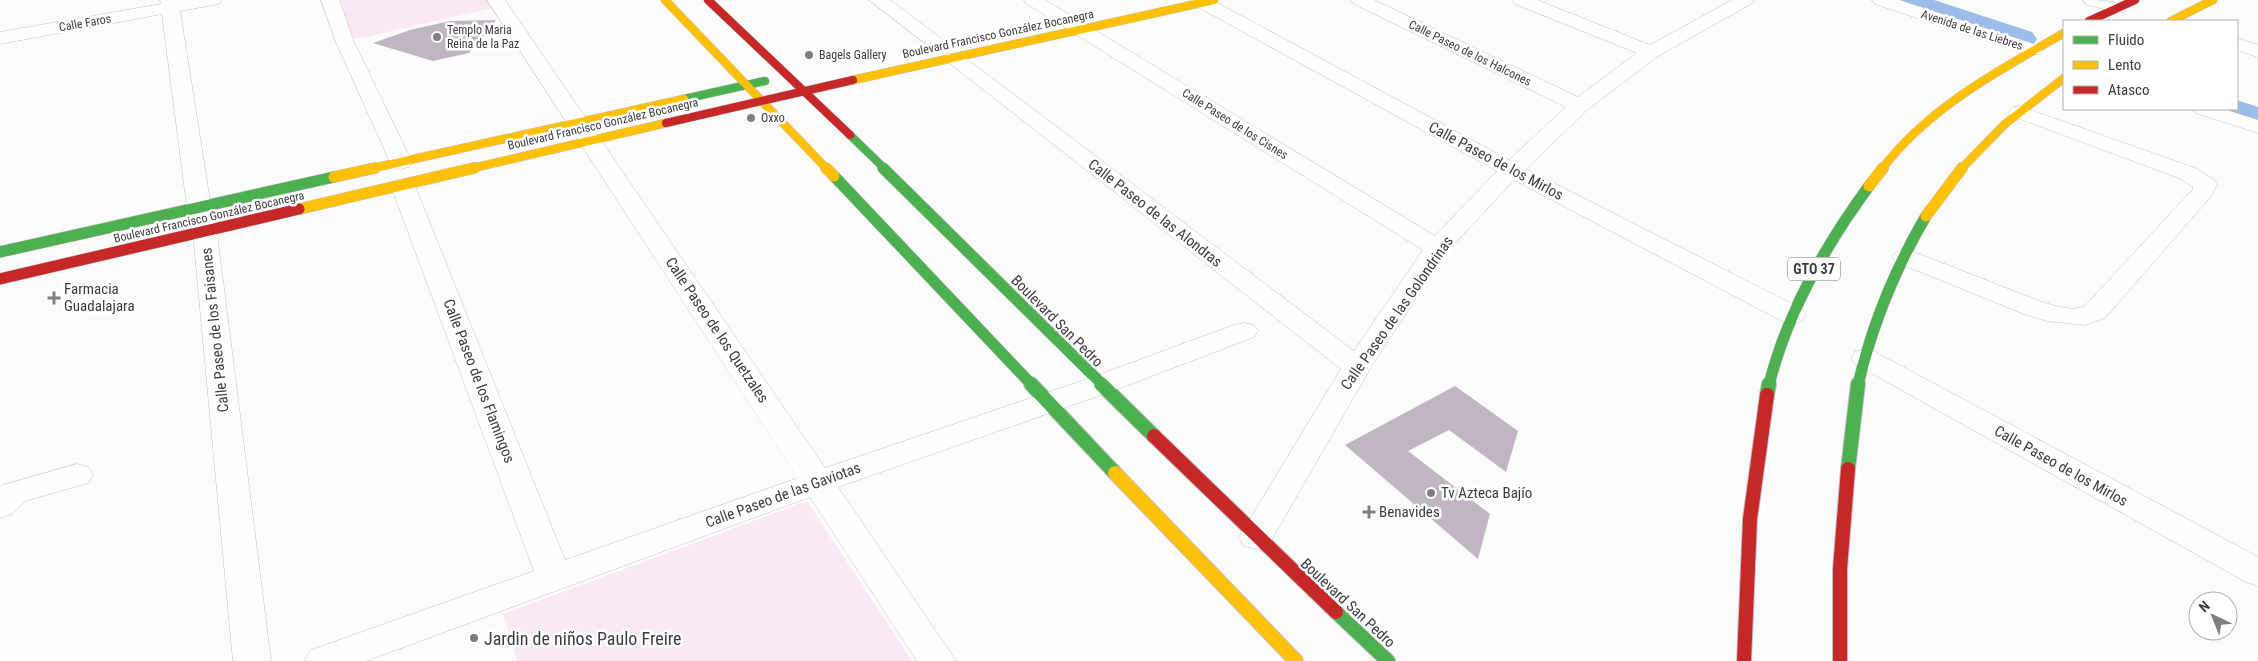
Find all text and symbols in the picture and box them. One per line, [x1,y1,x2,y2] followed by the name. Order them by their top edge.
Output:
[901,7,1095,61] street label: Boulevard Francisco González Bocanegra
[1919,7,2025,53] street label: Avenida de las Liebres
[58,12,112,34] street label: Calle Faros
[1407,17,1533,89] street label: Calle Paseo de los Halcones
[2063,20,2238,110] legend
[447,23,519,51] place label: Templo Maria Reina de la Paz
[431,31,443,43] marker: Templo Maria Reina de la Paz
[2108,31,2144,49] text: Fluido
[819,48,887,62] place label: Bagels Gallery
[803,49,815,61] marker: Bagels Gallery
[2108,56,2141,74] text: Lento
[2108,81,2149,99] text: Atasco
[1180,86,1290,162] street label: Calle Paseo de los Cisnes
[506,95,700,153] street label: Boulevard Francisco González Bocanegra
[761,111,785,125] place label: Oxxo
[745,112,757,124] marker: Oxxo
[1426,118,1566,204] street label: Calle Paseo de los Mirlos
[1085,155,1226,271] street label: Calle Paseo de las Alondras
[112,188,306,246] street label: Boulevard Francisco González Bocanegra
[1337,233,1457,393] street label: Calle Paseo de las Golondrinas
[197,247,233,413] street label: Calle Paseo de los Faisanes
[662,254,772,406] street label: Calle Paseo de los Quetzales
[1788,258,1840,280] road number: GTO 37
[1007,271,1107,371] street label: Boulevard San Pedro
[64,280,135,315] place label: Farmacia Guadalajara
[48,292,60,304] marker: Farmacia Guadalajara
[439,297,519,466] street label: Calle Paseo de los Flamingos
[1991,422,2131,510] street label: Calle Paseo de los Mirlos
[703,458,863,531] street label: Calle Paseo de las Gaviotas
[1441,484,1532,502] place label: Tv Azteca Bajío
[1425,487,1437,499] marker: Tv Azteca Bajío
[1379,503,1440,521] place label: Benavides
[1363,506,1375,518] marker: Benavides
[1297,555,1399,651] street label: Boulevard San Pedro
[2188,591,2238,641] north arrow
[2196,598,2213,615] text: N
[484,628,682,649] place label: Jardin de niños Paulo Freire
[468,632,480,644] marker: Jardin de niños Paulo Freire

